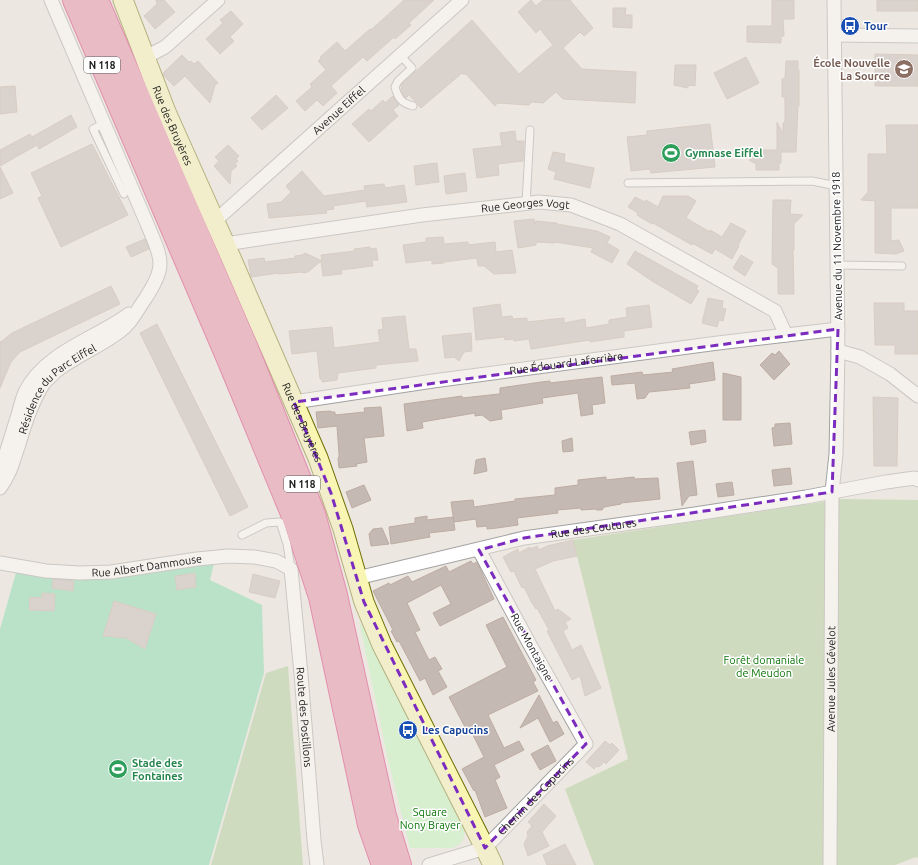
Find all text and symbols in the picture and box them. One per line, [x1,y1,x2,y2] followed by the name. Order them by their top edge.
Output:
[839,15,861,37] bus stop icon: Tour
[864,20,888,32] place label: Tour
[813,56,890,82] place label: École Nouvelle La Source
[84,57,120,73] road number: N 118
[893,58,915,80] school or university icon: École Nouvelle La Source
[150,84,195,167] street label: Rue des Bruyères
[310,84,367,137] street label: Avenue Eiffel
[660,142,682,164] sports icon: Gymnase Eiffel
[685,147,763,159] place label: Gymnase Eiffel
[830,171,844,321] street label: Avenue du 11 Novembre 1918
[480,196,571,214] street label: Rue Georges Vogt
[16,342,98,436] street label: Résidence du Parc Eiffel
[509,350,624,377] street label: Rue Édouard Laferrière
[280,381,325,464] street label: Rue des Bruyères
[284,476,320,492] road number: N 118
[550,516,638,540] street label: Rue des Coutures
[91,553,202,579] street label: Rue Albert Dammouse
[508,611,556,683] street label: Rue Montaigne
[825,625,837,732] street label: Avenue Jules Gévelot
[724,654,804,679] park label: Forêt domaniale de Meudon
[294,667,314,768] street label: Route des Postillons
[397,719,419,741] bus stop icon: Les Capucins
[422,724,488,736] place label: Les Capucins
[495,754,576,837] street label: Chemin des Capucins
[132,757,183,782] place label: Stade des Fontaines
[107,758,129,780] sports icon: Stade des Fontaines
[400,806,461,831] park label: Square Nony Brayer

